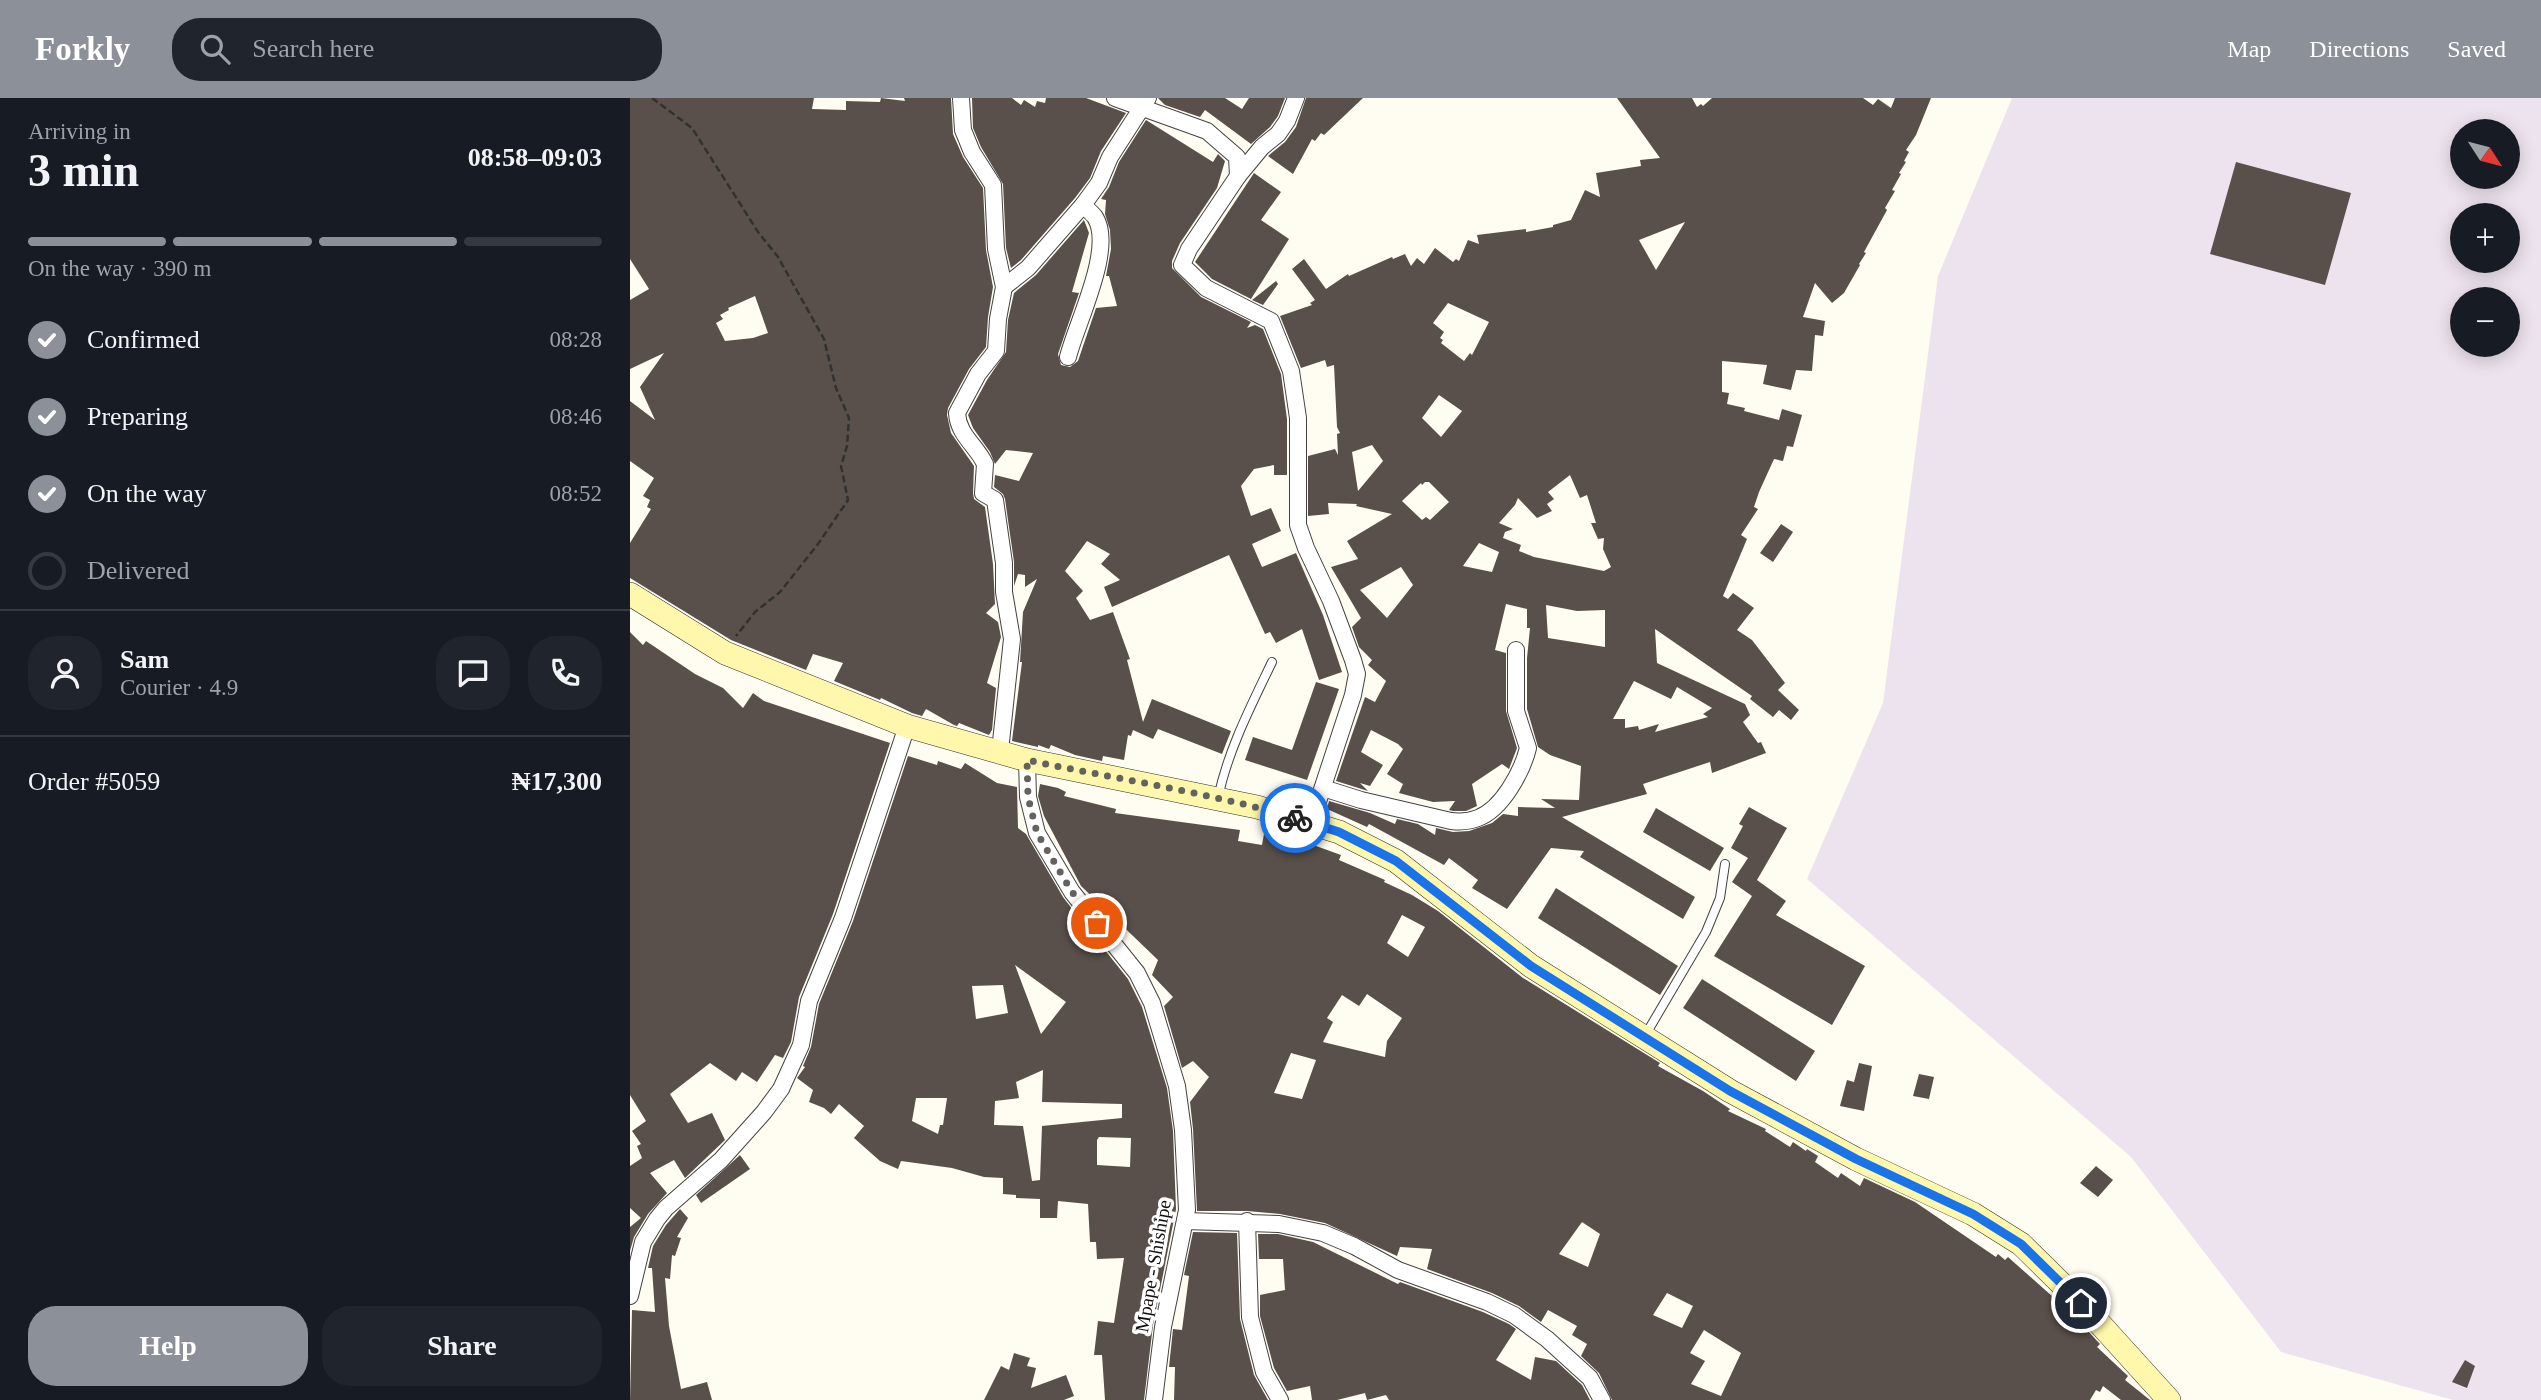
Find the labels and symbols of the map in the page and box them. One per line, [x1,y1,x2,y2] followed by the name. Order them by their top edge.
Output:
[2450,119,2520,189] north arrow
[1260,783,1330,853] courier
[1067,893,1127,953] pin
[1131,1198,1175,1334] street label: Mpape - Shishipe
[2051,1273,2111,1333] pin

